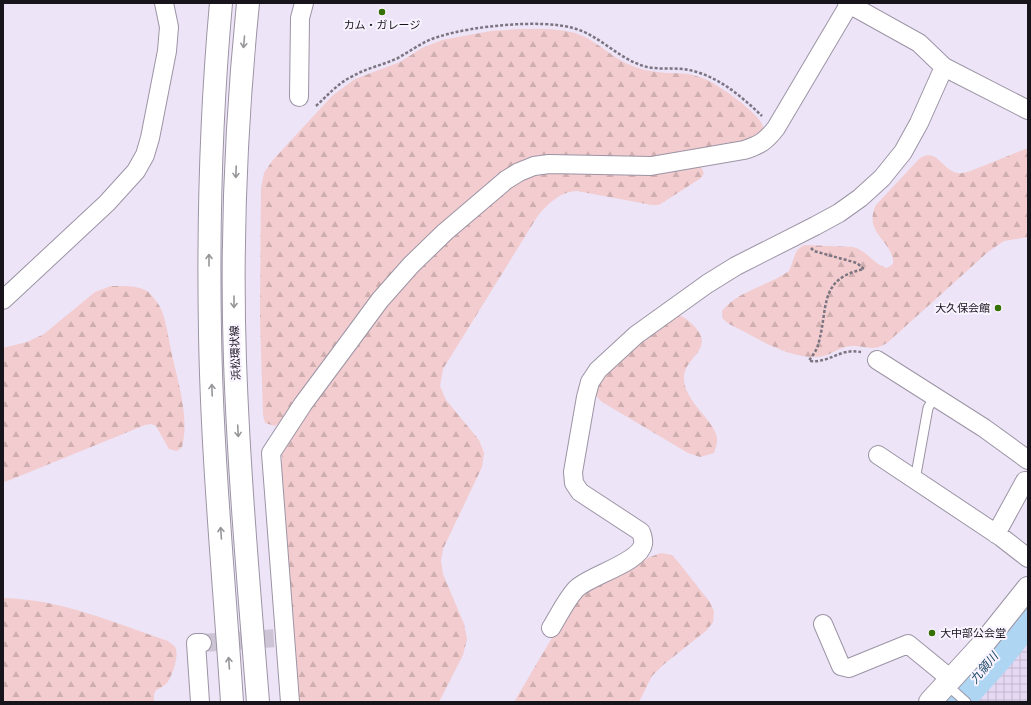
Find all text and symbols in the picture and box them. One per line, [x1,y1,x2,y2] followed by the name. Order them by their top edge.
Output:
[377,7,387,17] marker: カム・ガレージ
[344,19,420,32] place label: カム・ガレージ
[240,35,248,48] one-way arrow
[232,165,239,178] one-way arrow
[205,254,213,267] one-way arrow
[230,295,238,308] one-way arrow
[935,302,990,315] place label: 大久保会館
[993,303,1003,313] marker: 大久保会館
[228,325,243,381] street label: 浜松環状線
[208,384,216,397] one-way arrow
[234,424,241,437] one-way arrow
[217,527,224,540] one-way arrow
[940,627,1006,640] place label: 大中部公会堂
[927,628,937,638] marker: 大中部公会堂
[967,648,1003,687] water label: 九領川
[225,657,233,670] one-way arrow

